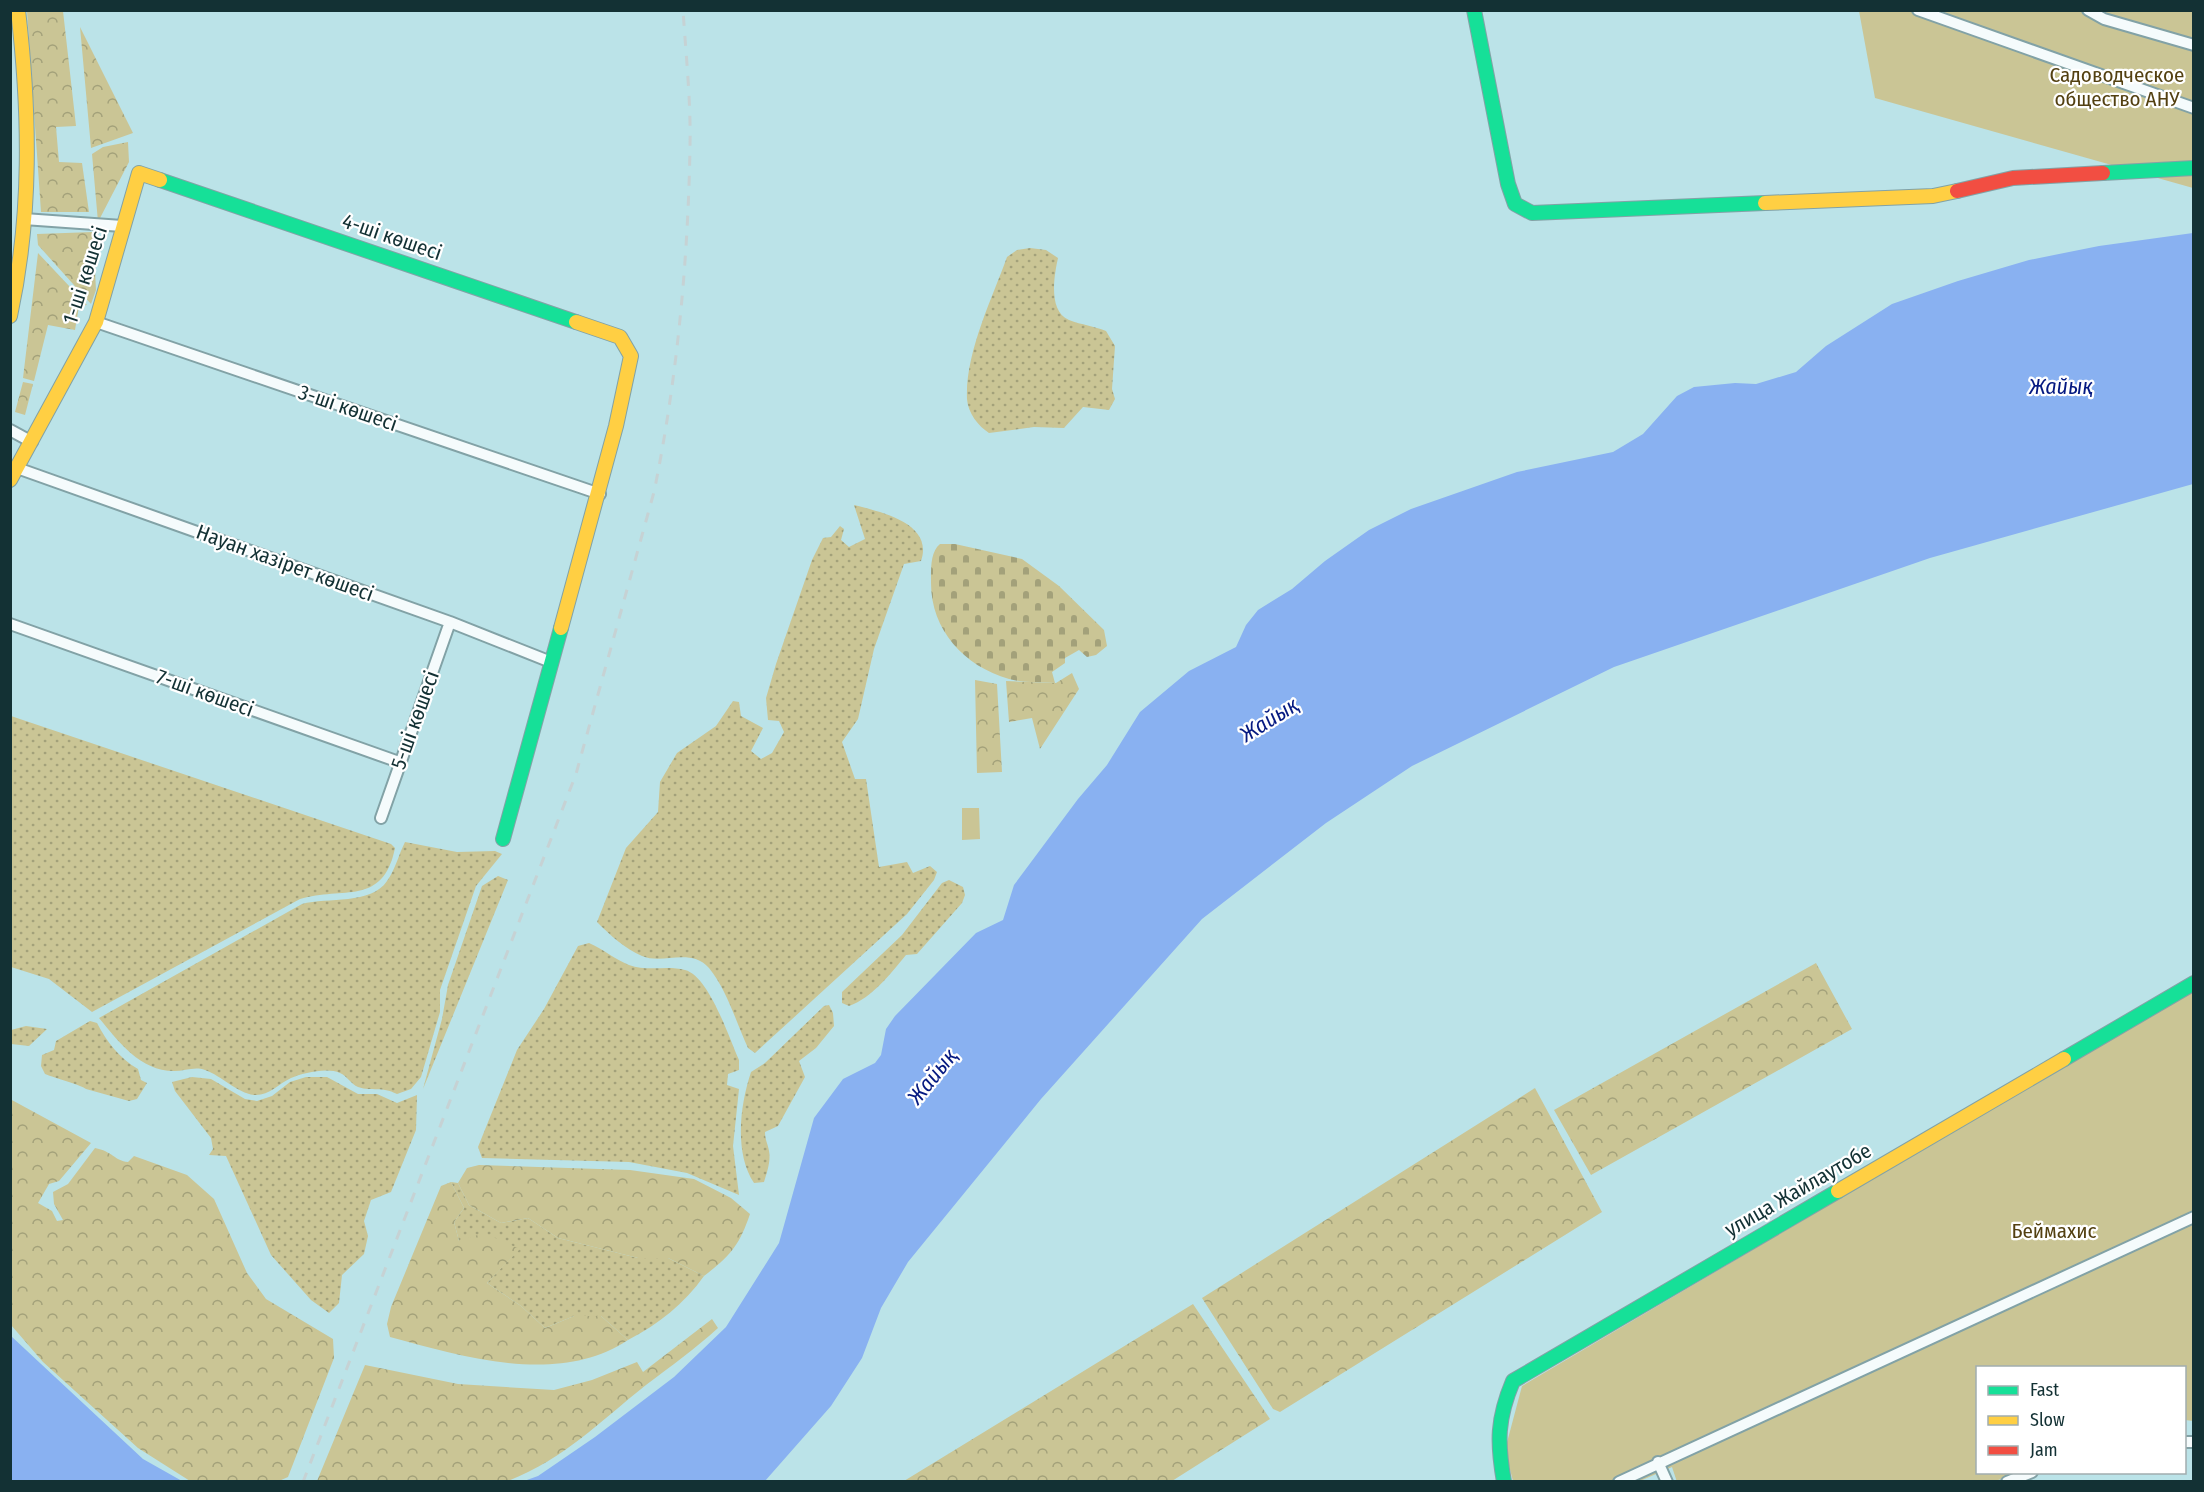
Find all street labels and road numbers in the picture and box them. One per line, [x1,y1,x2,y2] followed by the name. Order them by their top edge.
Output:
[339,208,445,266] street label: 4-шi көшесі
[57,223,113,327] street label: 1-шi көшесі
[295,379,401,437] street label: 3-шi көшесі
[193,519,377,607] street label: Науан хазірет көшесі
[153,663,257,723] street label: 7-шi көшесі
[385,667,445,773] street label: 5-шi көшесі
[1720,1137,1876,1243] street label: улица Жайлаутобе

